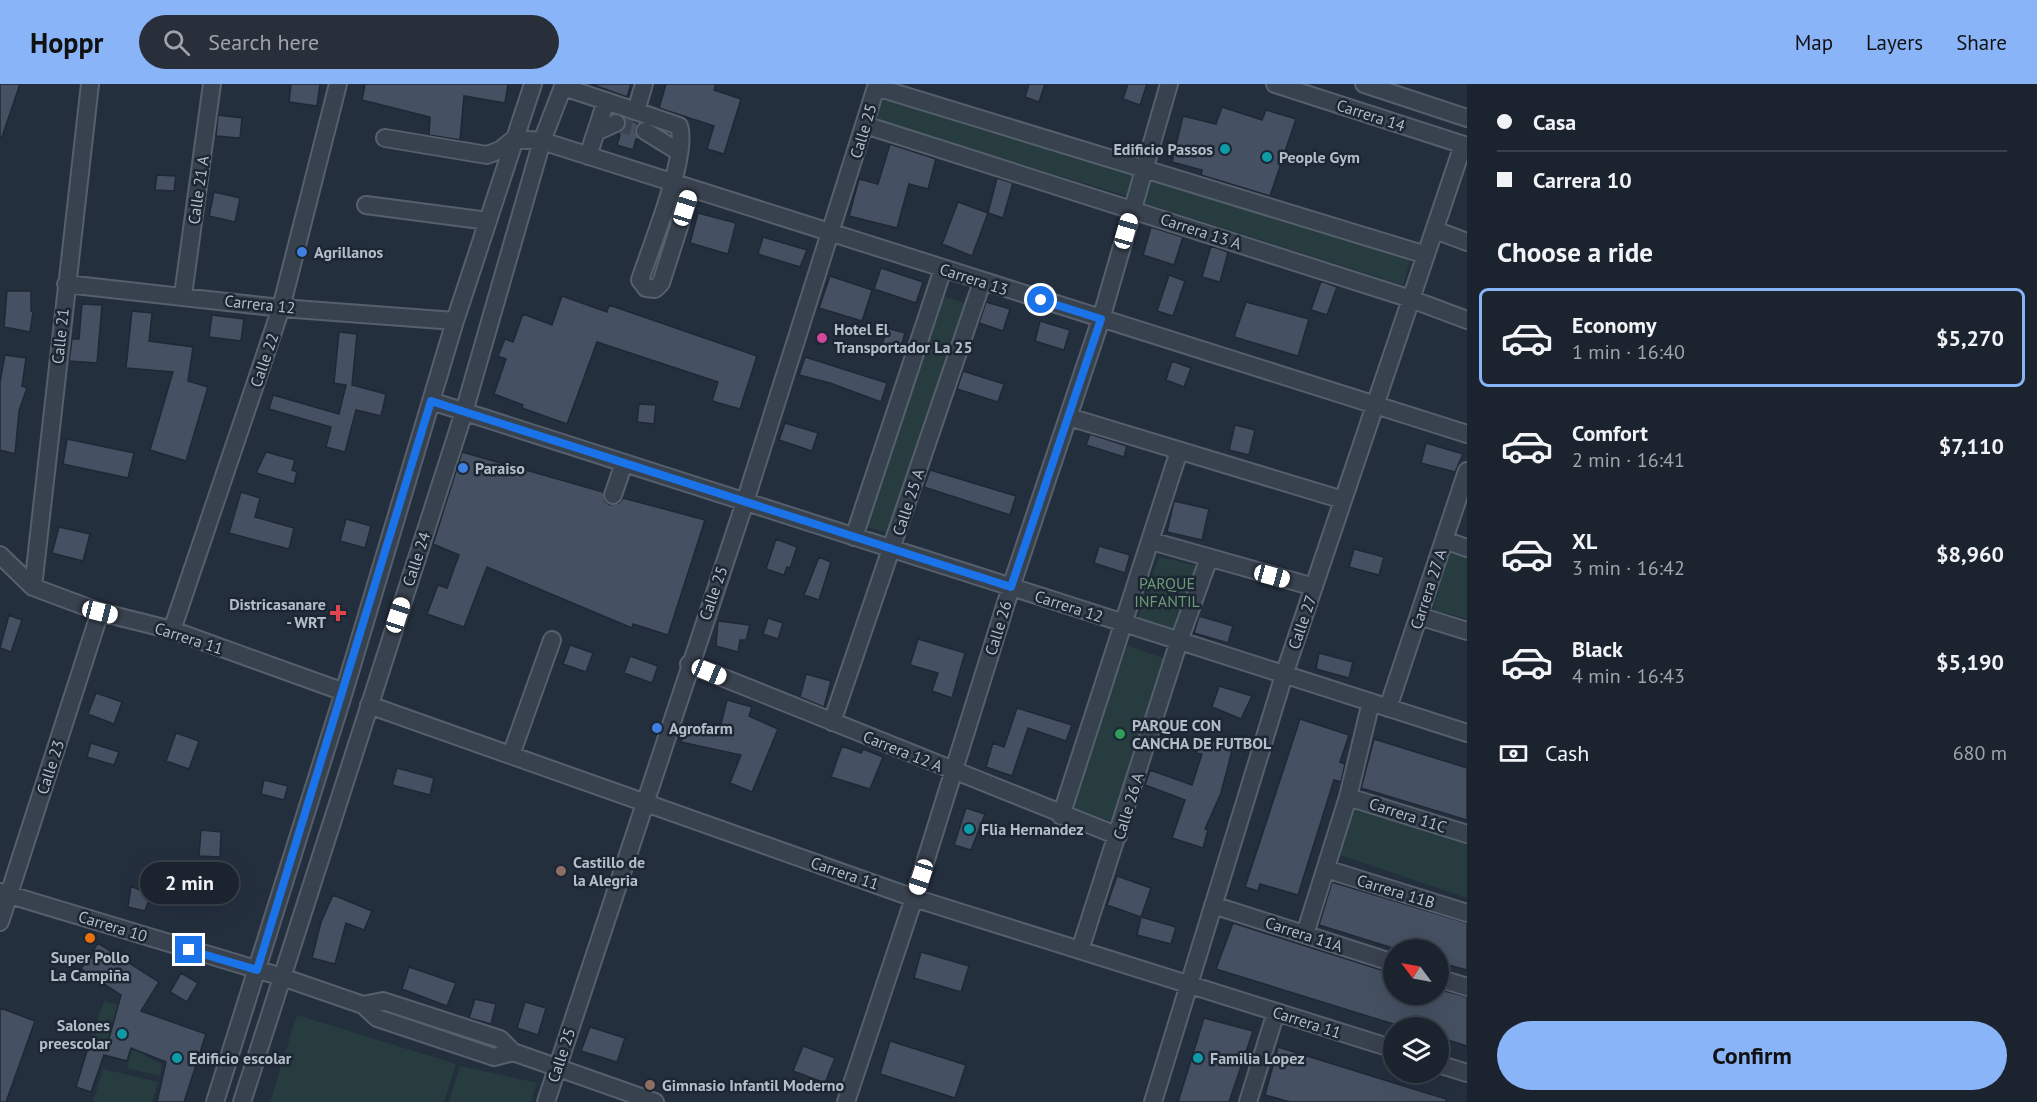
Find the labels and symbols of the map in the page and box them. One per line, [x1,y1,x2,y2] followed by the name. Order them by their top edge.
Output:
[1334,95,1408,136] street label: Carrera 14
[845,101,881,161] street label: Calle 25
[1114,139,1213,159] place label: Edificio Passos
[1218,142,1232,156] marker: Edificio Passos
[1279,147,1360,167] place label: People Gym
[1260,150,1274,164] marker: People Gym
[183,154,213,226] street label: Calle 21 A
[671,188,699,228] car
[1158,209,1245,254] street label: Carrera 13 A
[1112,211,1140,251] car
[314,242,384,262] place label: Agrillanos
[295,245,309,259] marker: Agrillanos
[937,259,1011,299] street label: Carrera 13
[1027,286,1054,313] route start
[224,290,296,318] street label: Carrera 12
[47,307,73,365] street label: Calle 21
[834,319,973,357] place label: Hotel El Transportador La 25
[245,330,283,390] street label: Calle 22
[815,331,829,345] marker: Hotel El Transportador La 25
[475,458,525,478] place label: Paraiso
[456,461,470,475] marker: Paraiso
[888,465,928,538] street label: Calle 25 A
[398,529,434,589] street label: Calle 24
[1406,546,1451,632] street label: Carrera 27 A
[694,563,732,623] street label: Calle 25
[1252,563,1292,589] car
[1134,573,1200,611] park label: PARQUE INFANTIL
[1032,586,1106,626] street label: Carrera 12
[1283,592,1321,652] street label: Calle 27
[229,594,326,632] place label: Districasanare - WRT
[384,595,412,635] car
[980,598,1016,658] street label: Calle 26
[80,599,120,625] car
[331,606,345,620] marker: Districasanare - WRT
[152,618,226,658] street label: Carrera 11
[689,657,729,687] car
[1132,715,1272,753] place label: PARQUE CON CANCHA DE FUTBOL
[669,718,733,738] place label: Agrofarm
[650,721,664,735] marker: Agrofarm
[860,726,946,776] street label: Carrera 12 A
[1113,727,1127,741] marker: PARQUE CON CANCHA DE FUTBOL
[32,737,68,797] street label: Calle 23
[1108,769,1148,842] street label: Calle 26 A
[1367,793,1449,837] street label: Carrera 11C
[981,819,1084,839] place label: Flia Hernandez
[962,822,976,836] marker: Flia Hernandez
[573,852,645,890] place label: Castillo de la Alegria
[808,852,882,894] street label: Carrera 11
[907,857,935,897] car
[140,863,238,905] callout: 2 min
[554,864,568,878] marker: Castillo de la Alegria
[1355,870,1437,912] street label: Carrera 11B
[76,906,150,946] street label: Carrera 10
[1263,912,1346,956] street label: Carrera 11A
[83,931,97,945] marker: Super Pollo La Campiña
[175,936,202,963] route end
[1383,939,1449,1005] north arrow
[50,947,130,985] place label: Super Pollo La Campiña
[1270,1002,1344,1042] street label: Carrera 11
[39,1015,110,1053] place label: Salones preescolar
[543,1025,579,1085] street label: Calle 25
[115,1027,129,1041] marker: Salones preescolar
[189,1048,292,1068] place label: Edificio escolar
[1210,1048,1305,1068] place label: Familia Lopez
[170,1051,184,1065] marker: Edificio escolar
[1191,1051,1205,1065] marker: Familia Lopez
[662,1075,844,1095] place label: Gimnasio Infantil Moderno
[643,1078,657,1092] marker: Gimnasio Infantil Moderno

